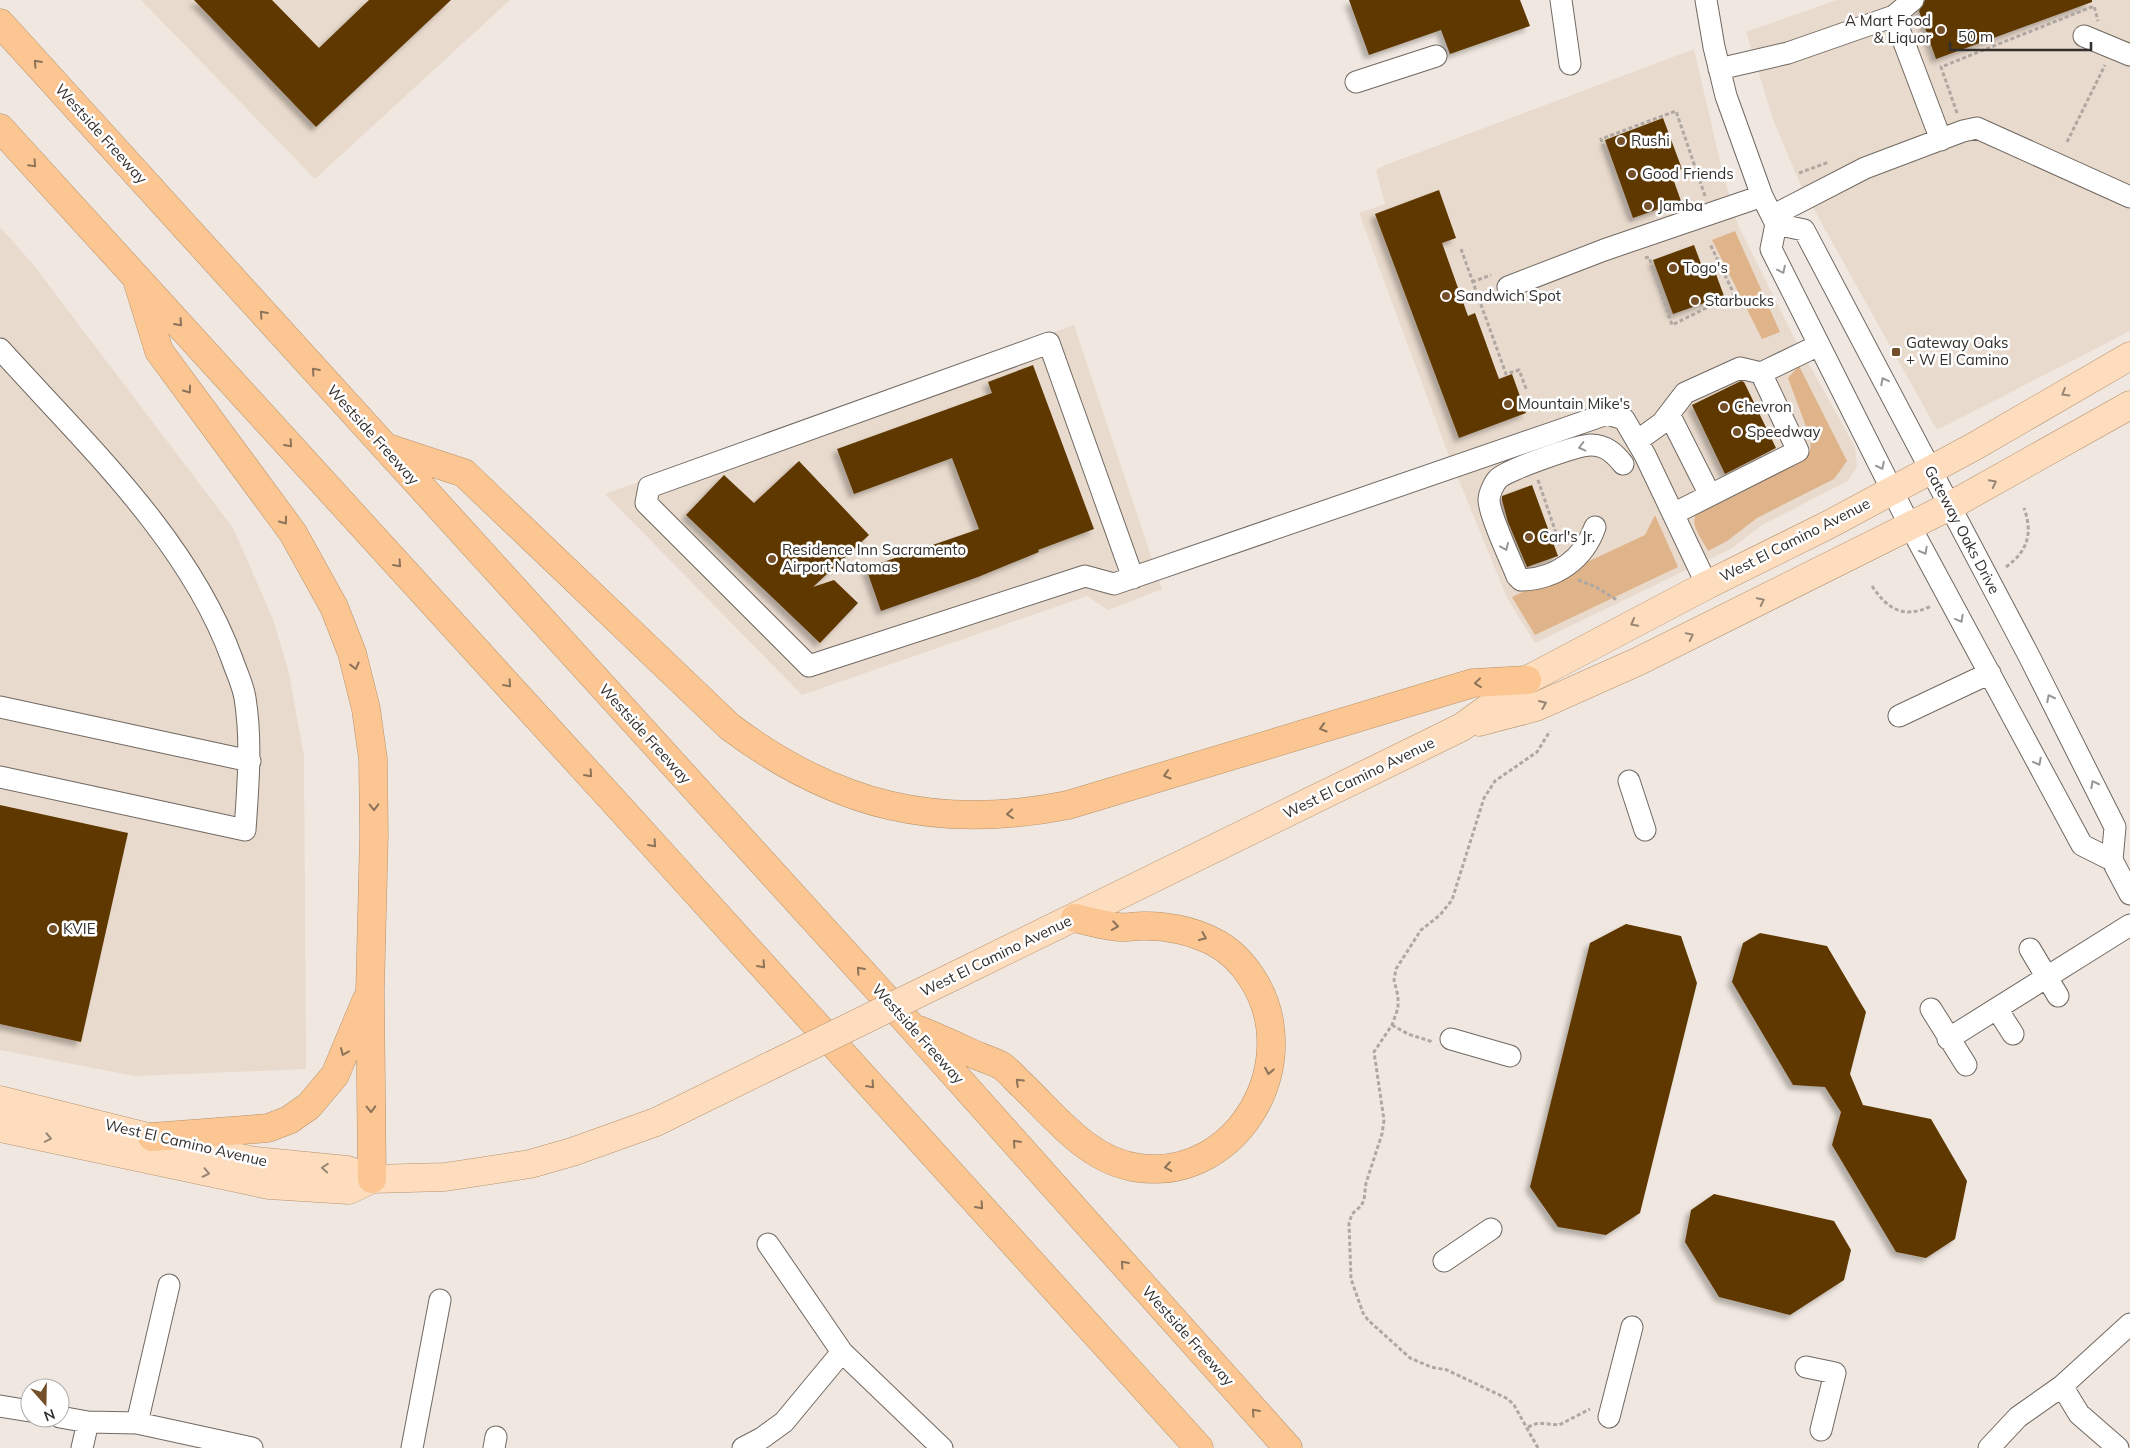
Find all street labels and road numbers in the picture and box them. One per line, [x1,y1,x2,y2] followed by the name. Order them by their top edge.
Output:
[51,80,151,188] street label: Westside Freeway
[323,381,423,489] street label: Westside Freeway
[1921,462,2004,597] street label: Gateway Oaks Drive
[1716,493,1873,586] street label: West El Camino Avenue
[595,680,695,788] street label: Westside Freeway
[1280,733,1438,822] street label: West El Camino Avenue
[917,911,1075,1000] street label: West El Camino Avenue
[868,980,968,1088] street label: Westside Freeway
[103,1115,269,1170] street label: West El Camino Avenue
[1138,1282,1238,1390] street label: Westside Freeway

